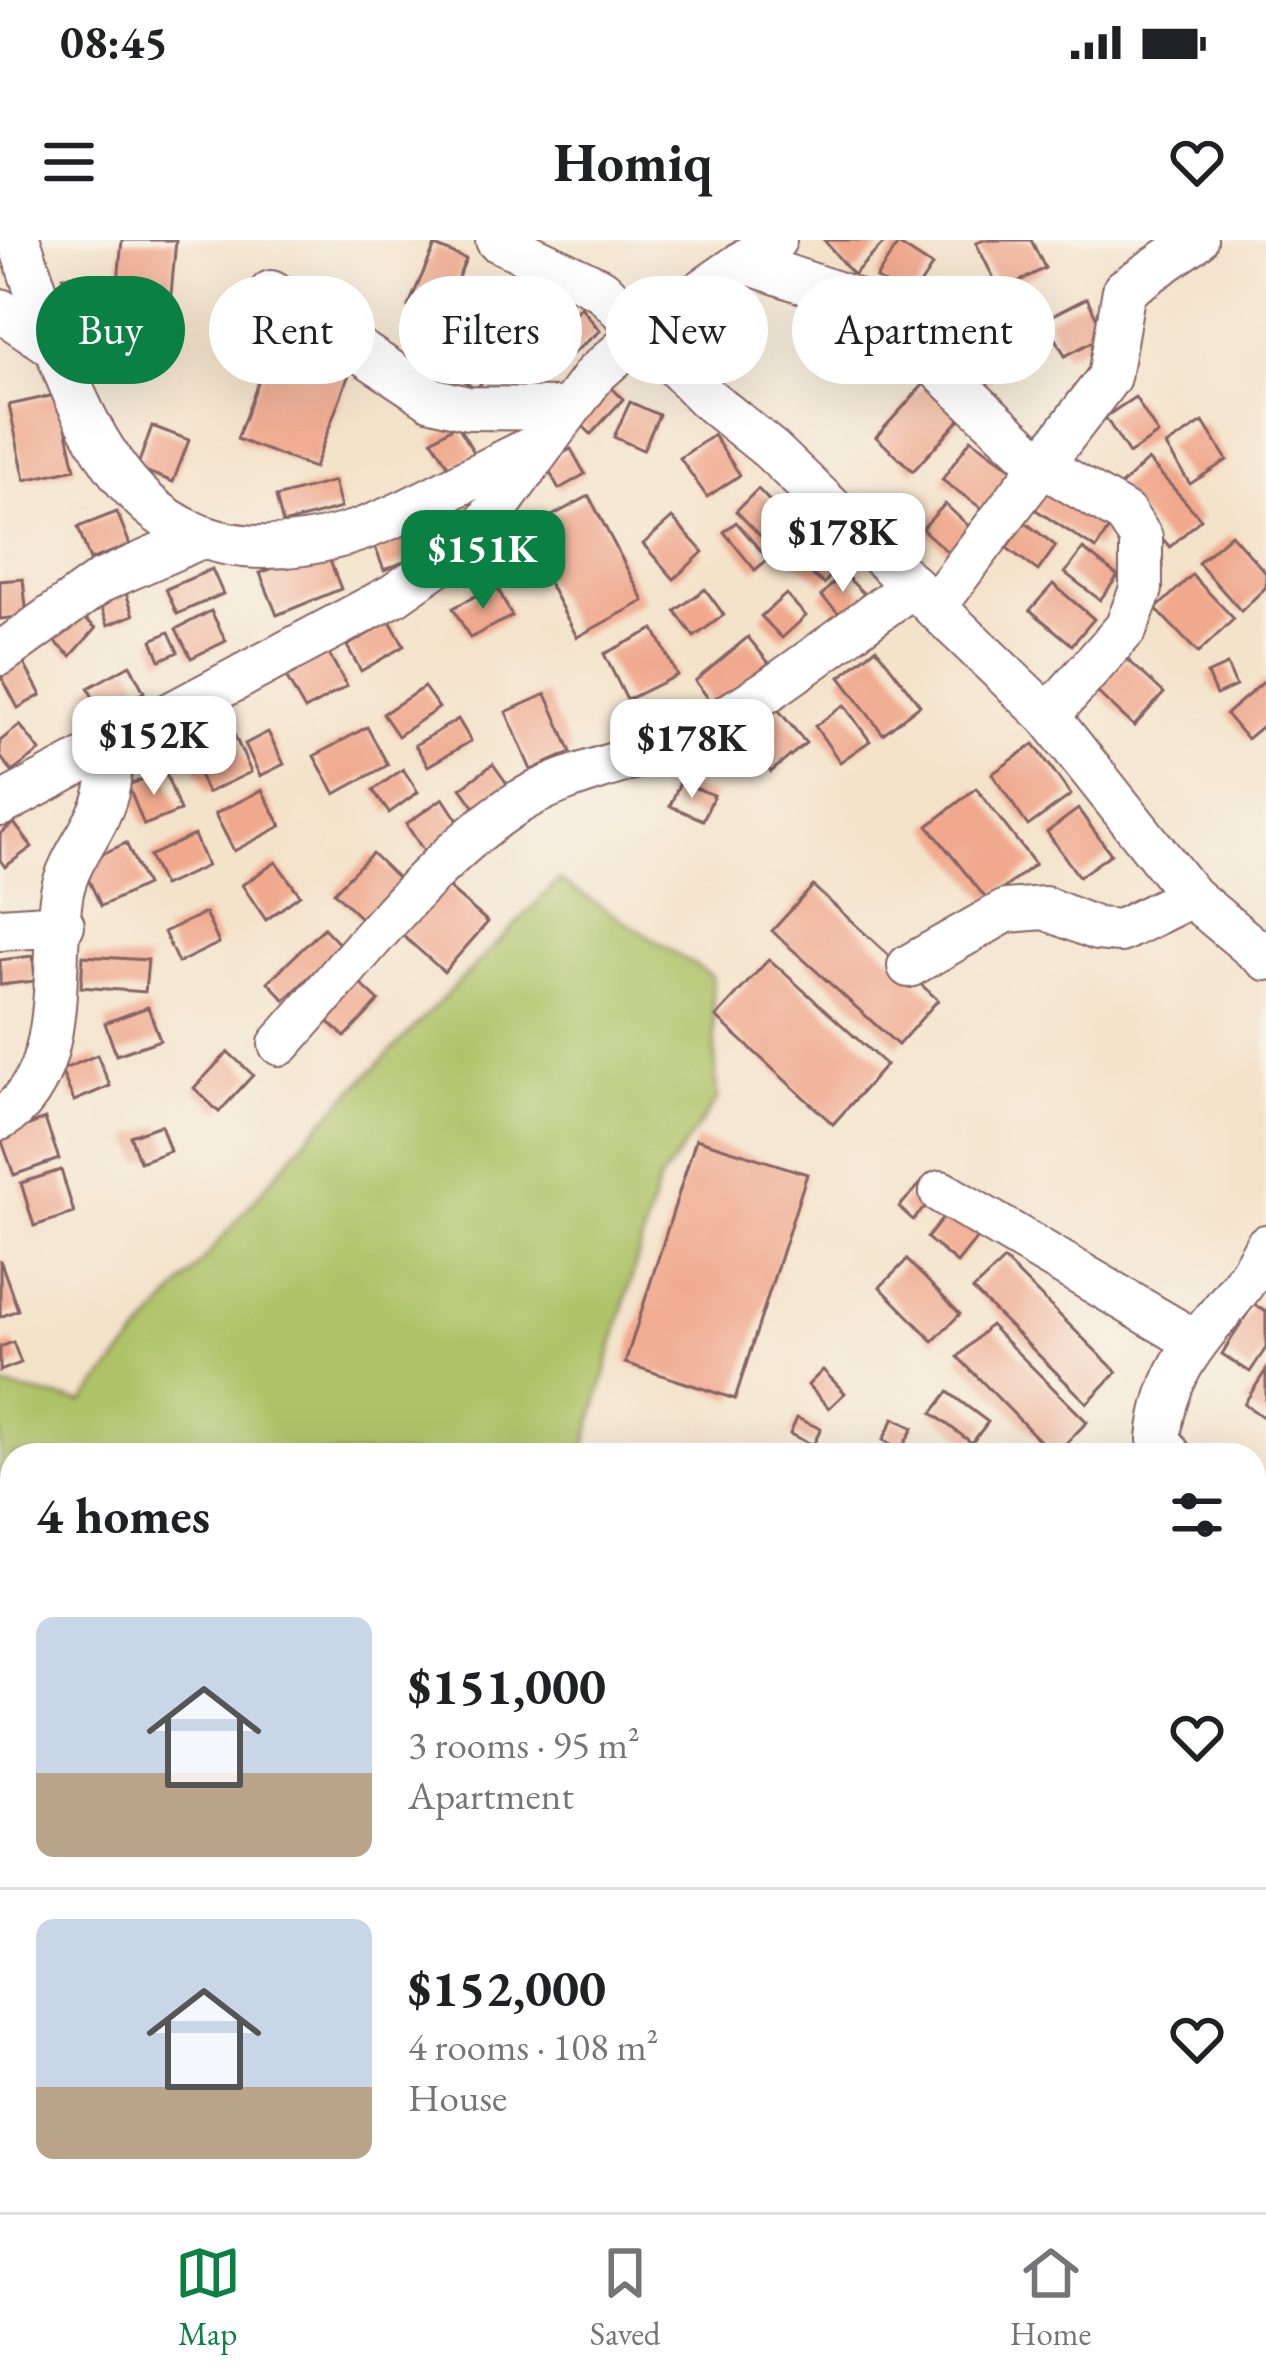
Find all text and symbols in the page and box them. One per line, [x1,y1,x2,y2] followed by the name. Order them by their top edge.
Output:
[60,13,168,71] text: 08:45
[554,127,712,197] text: Homiq
[36,129,102,195] icon: menu
[1164,129,1230,195] icon: heart
[36,276,185,384] chip: Buy
[209,276,375,384] chip: Rent
[399,276,582,384] chip: Filters
[606,276,768,384] chip: New
[792,276,1055,384] chip: Apartment
[759,493,927,595] pin: $178K
[788,506,898,557] text: $178K
[399,510,567,612] pin: $151K
[428,523,538,574] text: $151K
[70,696,238,798] pin: $152K
[608,699,776,801] pin: $178K
[99,709,209,760] text: $152K
[637,712,747,763] text: $178K
[36,1482,210,1548] text: 4 homes
[1164,1482,1230,1548] icon: filters
[408,1653,606,1719] text: $151,000
[132,1665,276,1809] icon: home
[1164,1704,1230,1770] icon: heart
[408,1719,640,1770] text: 3 rooms · 95 m²
[408,1770,574,1821] text: Apartment
[408,1955,606,2021] text: $152,000
[132,1967,276,2111] icon: home
[1164,2006,1230,2072] icon: heart
[408,2021,659,2072] text: 4 rooms · 108 m²
[408,2072,507,2123] text: House
[175,2240,241,2355] tab: Map
[590,2240,661,2355] tab: Saved
[1010,2240,1091,2355] tab: Home

